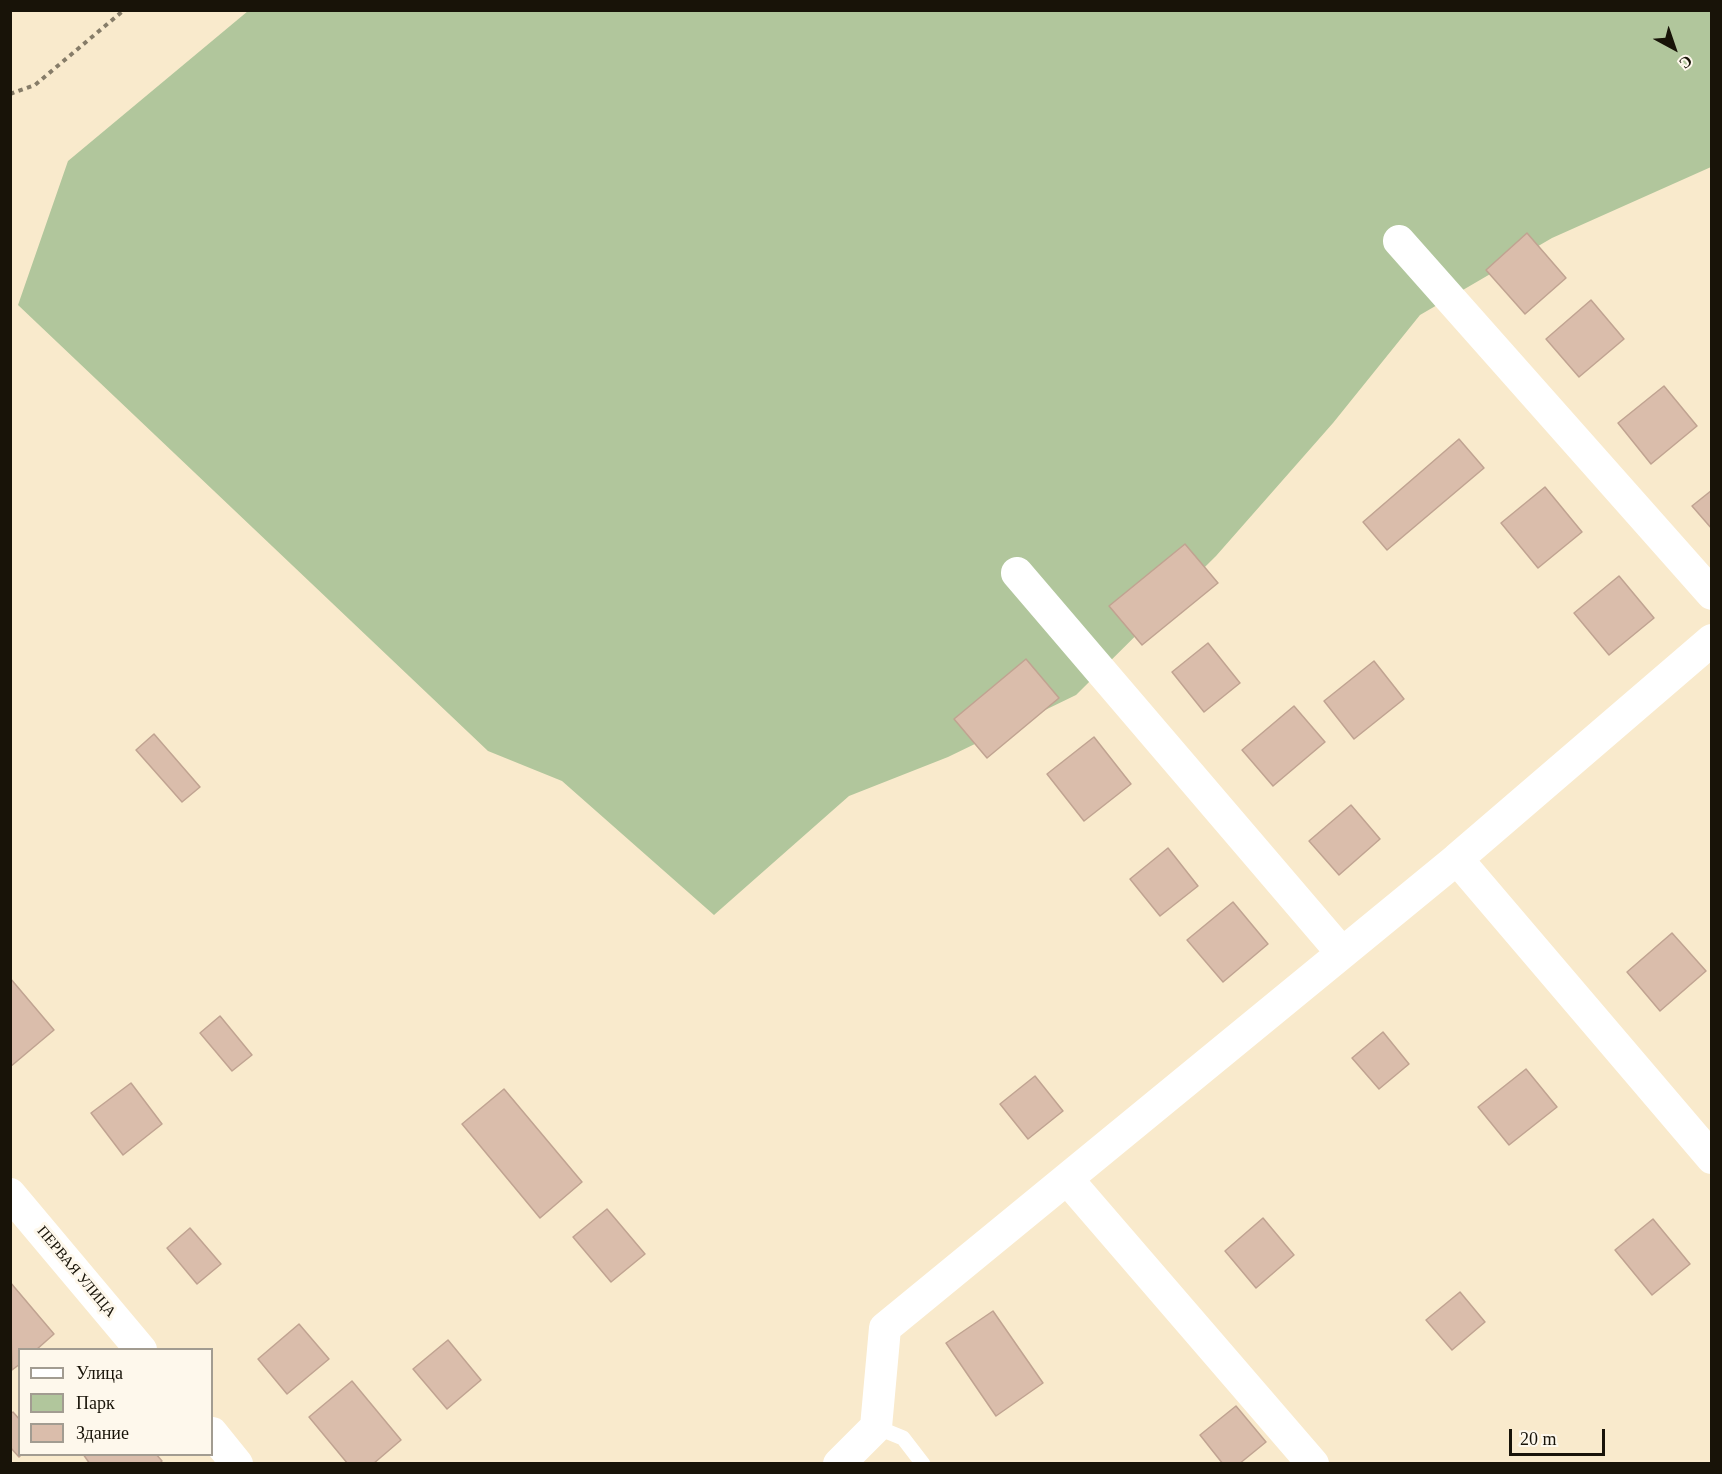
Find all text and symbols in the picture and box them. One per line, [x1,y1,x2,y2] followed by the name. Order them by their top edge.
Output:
[1644,18,1704,78] north arrow
[1676,52,1696,72] text: С
[33,1223,119,1321] street label: ПЕРВАЯ УЛИЦА
[18,1348,213,1456] legend
[76,1363,123,1383] text: Улица
[76,1393,115,1413] text: Парк
[1512,1417,1608,1455] scale bar
[76,1423,129,1443] text: Здание
[1520,1429,1557,1449] text: 20 m

